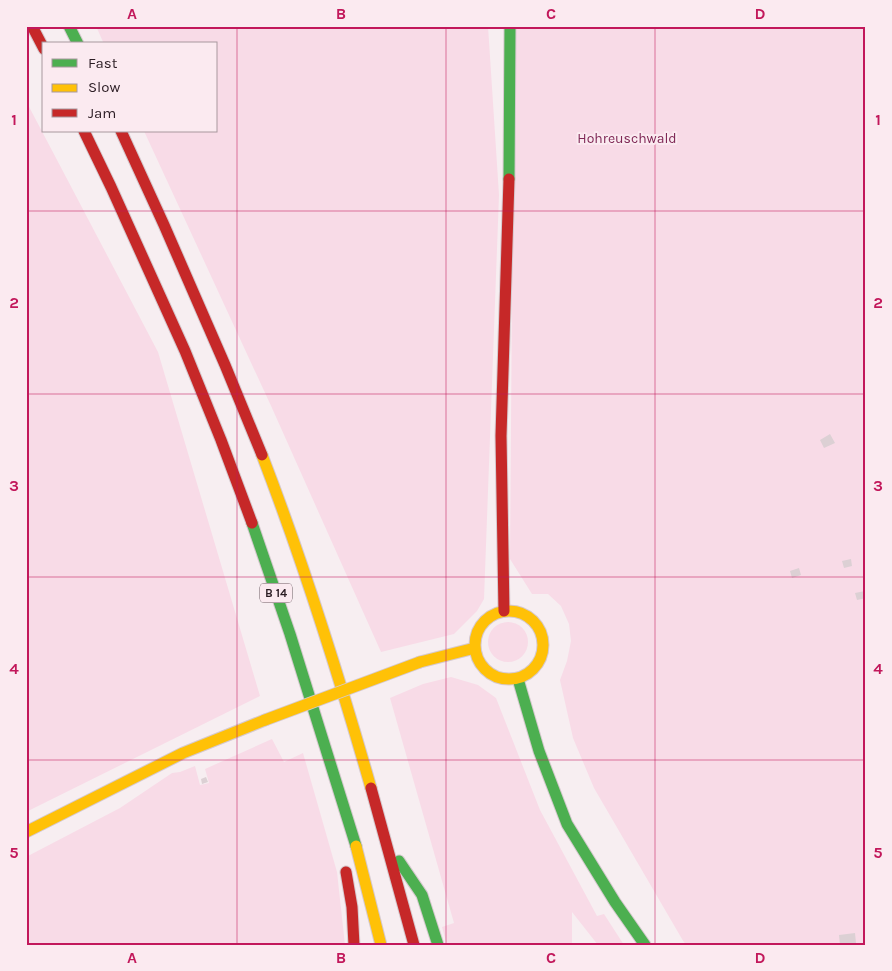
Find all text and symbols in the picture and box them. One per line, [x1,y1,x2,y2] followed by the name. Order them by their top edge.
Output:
[127,4,137,23] text: A
[336,4,346,23] text: B
[546,4,556,23] text: C
[755,4,766,23] text: D
[42,42,218,132] legend
[88,54,118,72] text: Fast
[88,78,120,96] text: Slow
[88,104,116,122] text: Jam
[11,110,17,129] text: 1
[875,110,881,129] text: 1
[577,130,677,147] park label: Hohreuschwald
[9,293,19,312] text: 2
[873,293,883,312] text: 2
[9,476,19,495] text: 3
[873,476,883,495] text: 3
[260,584,292,602] road number: B 14
[9,659,19,678] text: 4
[873,659,883,678] text: 4
[9,843,19,862] text: 5
[873,843,883,862] text: 5
[127,948,137,967] text: A
[336,948,346,967] text: B
[546,948,556,967] text: C
[755,948,766,967] text: D

